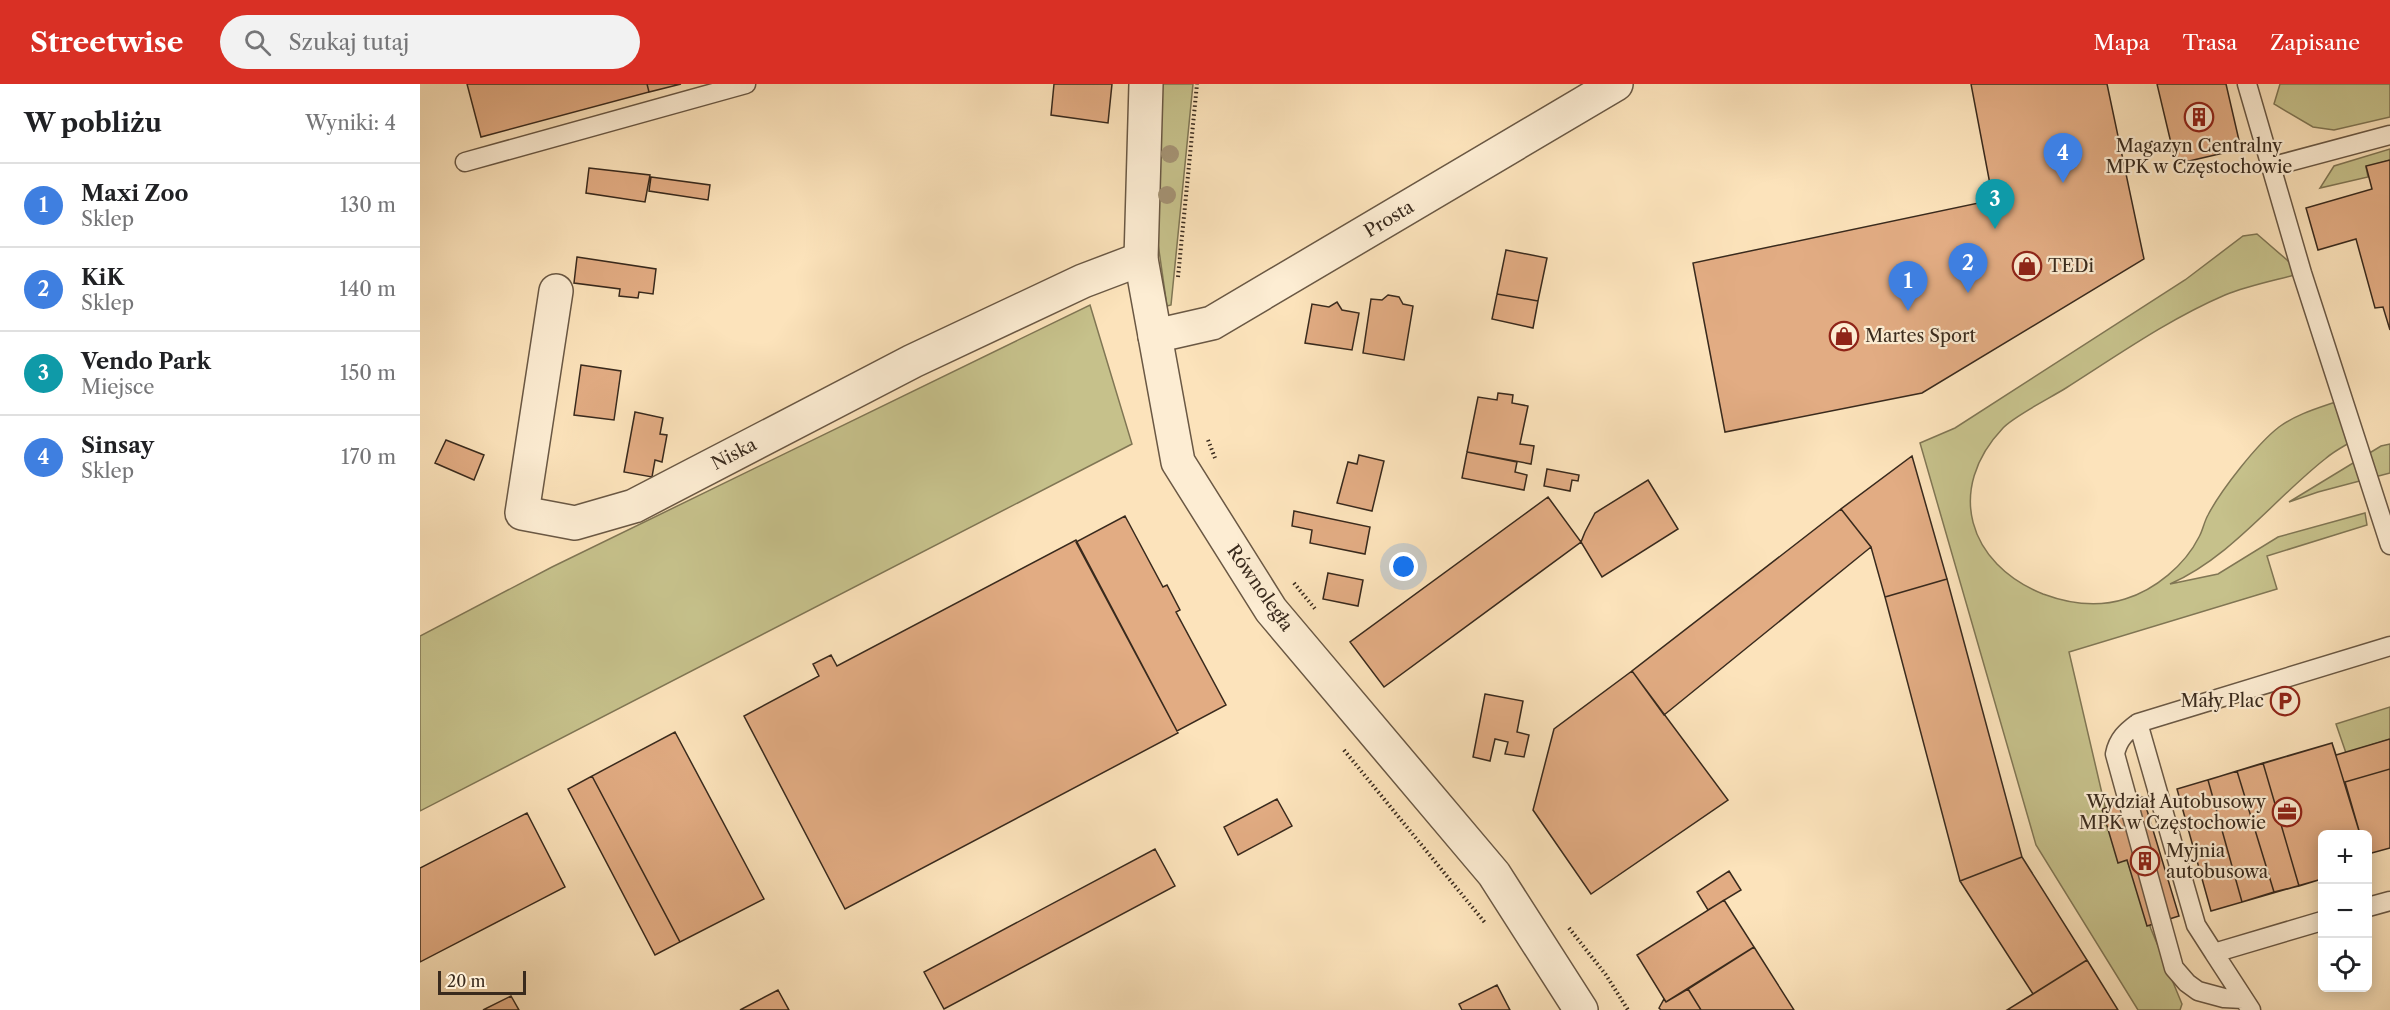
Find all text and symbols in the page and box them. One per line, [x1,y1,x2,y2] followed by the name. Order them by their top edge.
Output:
[220,15,640,69] search box
[30,25,184,59] text: Streetwise
[241,26,274,59] icon: search
[289,29,409,56] text: Szukaj tutaj
[2094,30,2150,55] text: Mapa
[2183,30,2237,55] text: Trasa
[2270,30,2360,55] text: Zapisane
[2183,101,2215,133] building icon: Magazyn Centralny MPK w Częstochowie
[24,107,162,139] text: W pobliżu
[305,111,396,135] text: Wyniki: 4
[2044,134,2082,183] pin: 4
[2106,135,2292,178] place label: Magazyn Centralny MPK w Częstochowie
[81,180,188,207] text: Maxi Zoo
[1976,180,2014,229] pin: 3
[39,193,48,217] text: 1
[340,193,396,217] text: 130 m
[1360,195,1418,242] street label: Prosta
[81,207,134,231] text: Sklep
[1948,244,1988,293] pin: 2
[2011,250,2043,282] shop icon: TEDi
[2048,255,2094,277] place label: TEDi
[1888,262,1928,311] pin: 1
[81,264,124,291] text: KiK
[38,277,49,301] text: 2
[339,277,396,301] text: 140 m
[81,291,134,315] text: Sklep
[1828,320,1860,352] shop icon: Martes Sport
[1865,325,1977,347] place label: Martes Sport
[81,348,211,375] text: Vendo Park
[38,361,49,385] text: 3
[340,361,396,385] text: 150 m
[81,375,155,399] text: Miejsce
[81,432,154,459] text: Sinsay
[708,433,761,475] street label: Niska
[38,445,49,469] text: 4
[341,445,396,469] text: 170 m
[81,459,134,483] text: Sklep
[1222,540,1298,636] street label: Równoległa
[1389,552,1418,581] your location
[2269,685,2301,717] parking icon: Mały Plac
[2181,690,2264,712] place label: Mały Plac
[2079,791,2267,834] place label: Wydział Autobusowy MPK w Częstochowie
[2271,796,2303,828] office icon: Wydział Autobusowy MPK w Częstochowie
[2318,830,2372,992] map controls
[2318,830,2372,884] button: +
[2166,840,2269,883] place label: Myjnia autobusowa
[2129,845,2161,877] building icon: Myjnia autobusowa
[2318,884,2372,938] button: −
[2318,938,2372,992] button: locate
[438,968,526,996] scale bar
[447,971,486,991] text: 20 m

